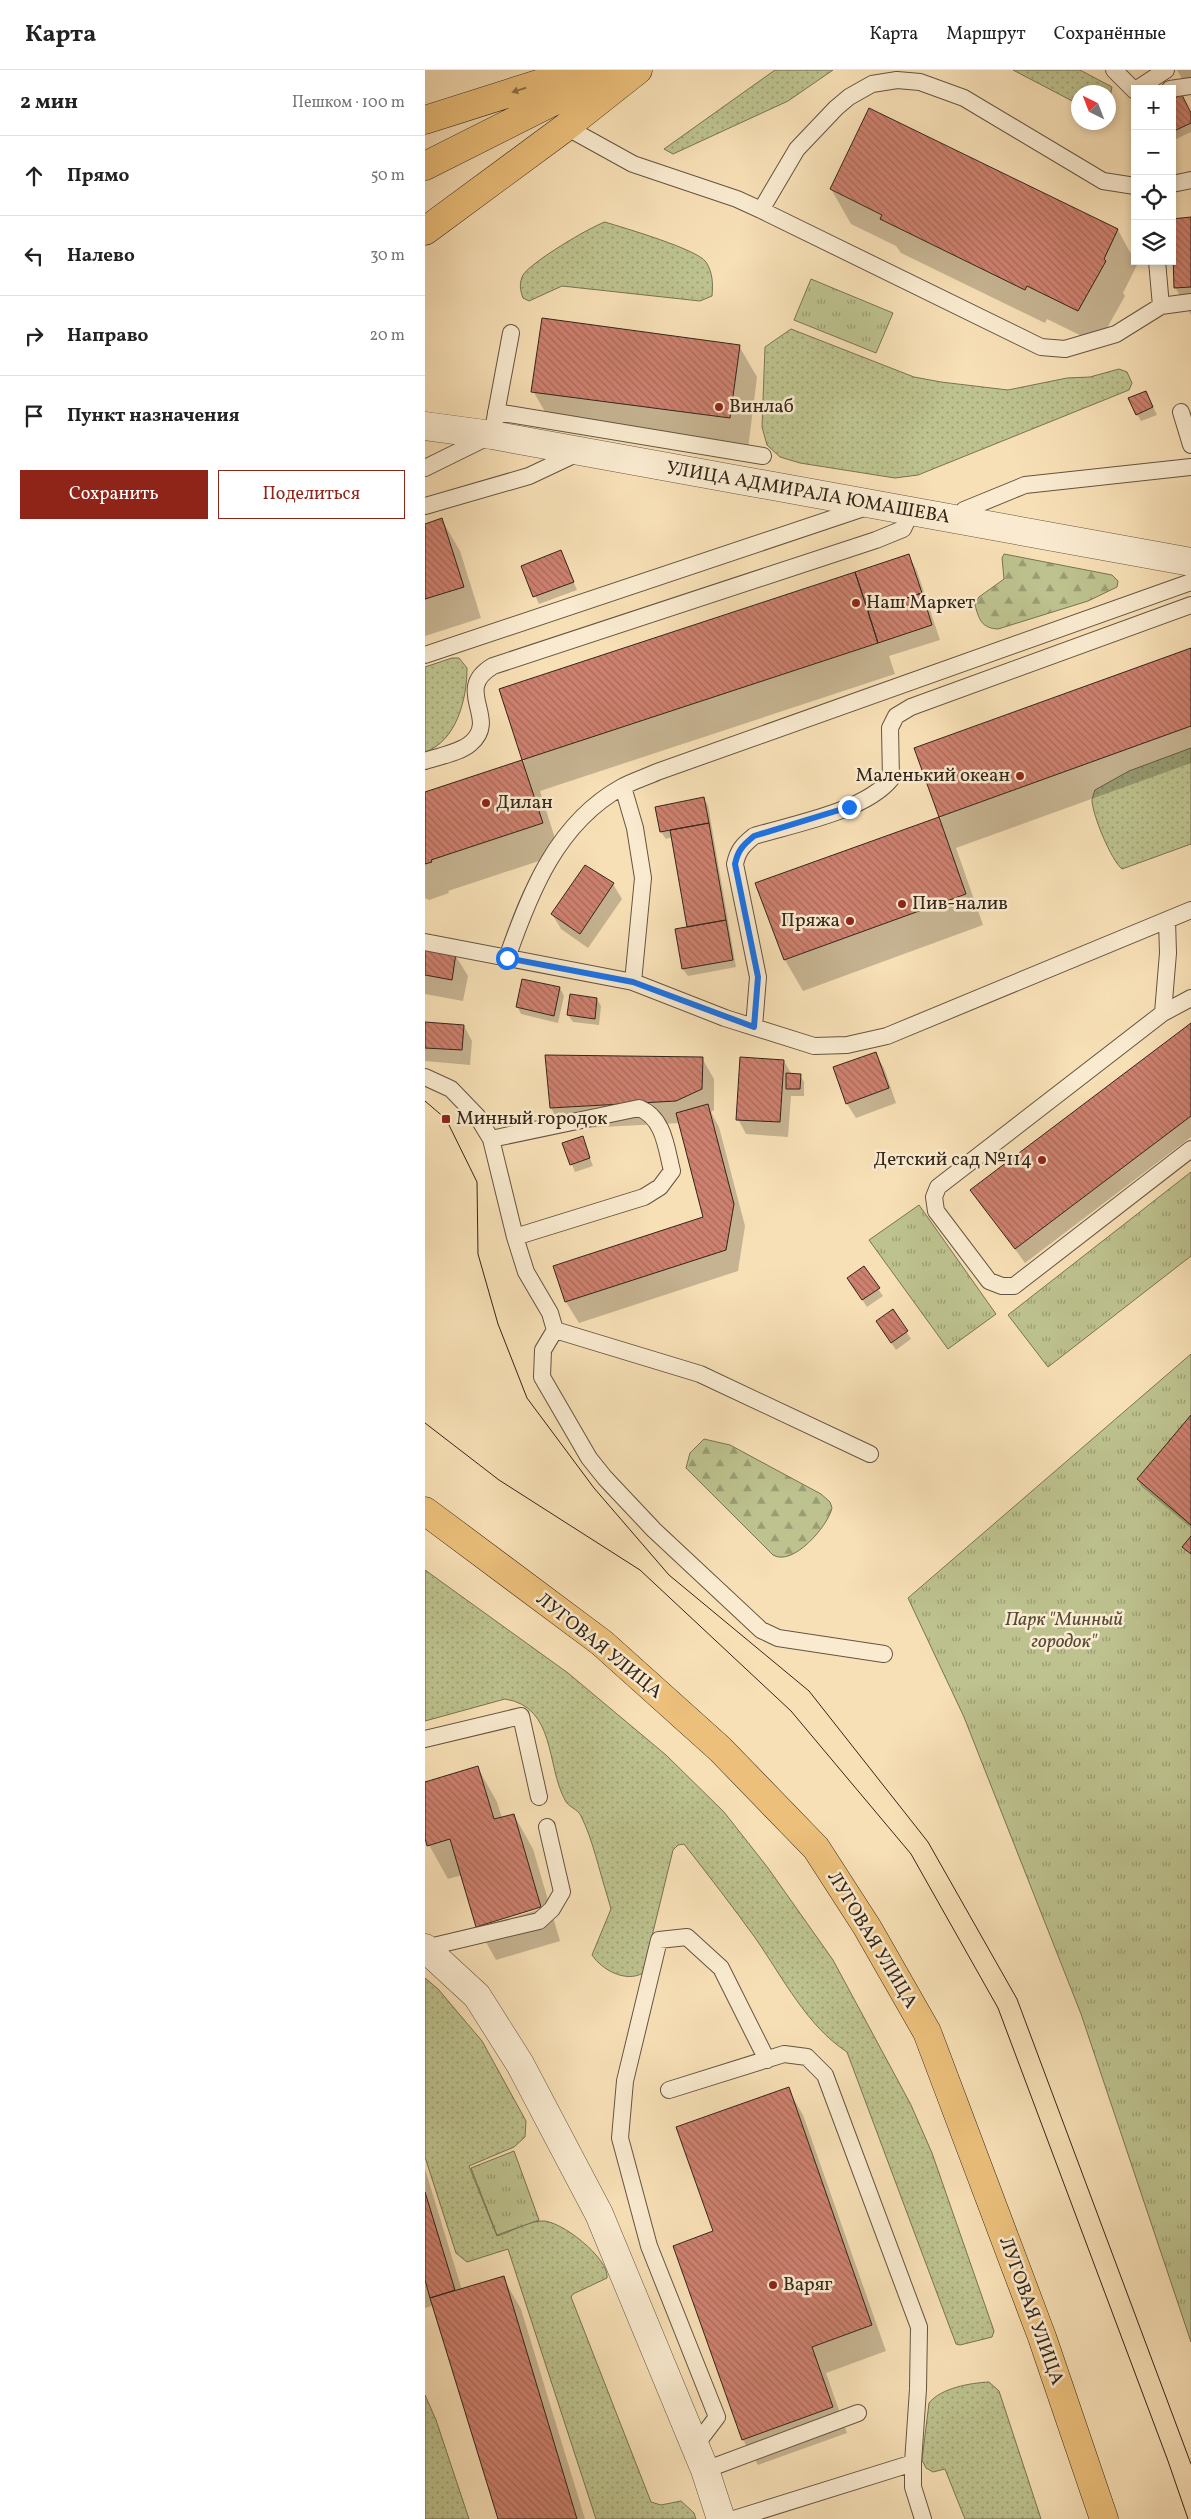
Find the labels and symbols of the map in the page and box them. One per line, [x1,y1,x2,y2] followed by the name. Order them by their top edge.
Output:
[1071,85,1116,130] north arrow
[511,87,526,94] one-way arrow
[729,394,794,420] place label: Винлаб
[713,401,725,413] marker: Винлаб
[664,455,952,531] street label: УЛИЦА АДМИРАЛА ЮМАШЕВА
[866,590,975,616] place label: Наш Маркет
[850,597,862,609] marker: Наш Маркет
[856,763,1010,789] place label: Маленький океан
[1014,770,1026,782] marker: Маленький океан
[496,790,553,816] place label: Дилан
[838,796,861,819] route end
[480,797,492,809] marker: Дилан
[912,891,1008,917] place label: Пив-налив
[896,898,908,910] marker: Пив-налив
[781,908,840,934] place label: Пряжа
[844,915,856,927] marker: Пряжа
[496,947,519,970] route start
[456,1106,607,1132] place label: Минный городок
[440,1113,452,1125] marker: Минный городок
[873,1147,1032,1173] place label: Детский сад №114
[1036,1154,1048,1166] marker: Детский сад №114
[530,1587,668,1705] street label: ЛУГОВАЯ УЛИЦА
[1005,1607,1123,1655] park label: Парк "Минный городок"
[821,1866,923,2014] street label: ЛУГОВАЯ УЛИЦА
[992,2233,1070,2389] street label: ЛУГОВАЯ УЛИЦА
[783,2272,833,2298] place label: Варяг
[767,2279,779,2291] marker: Варяг

